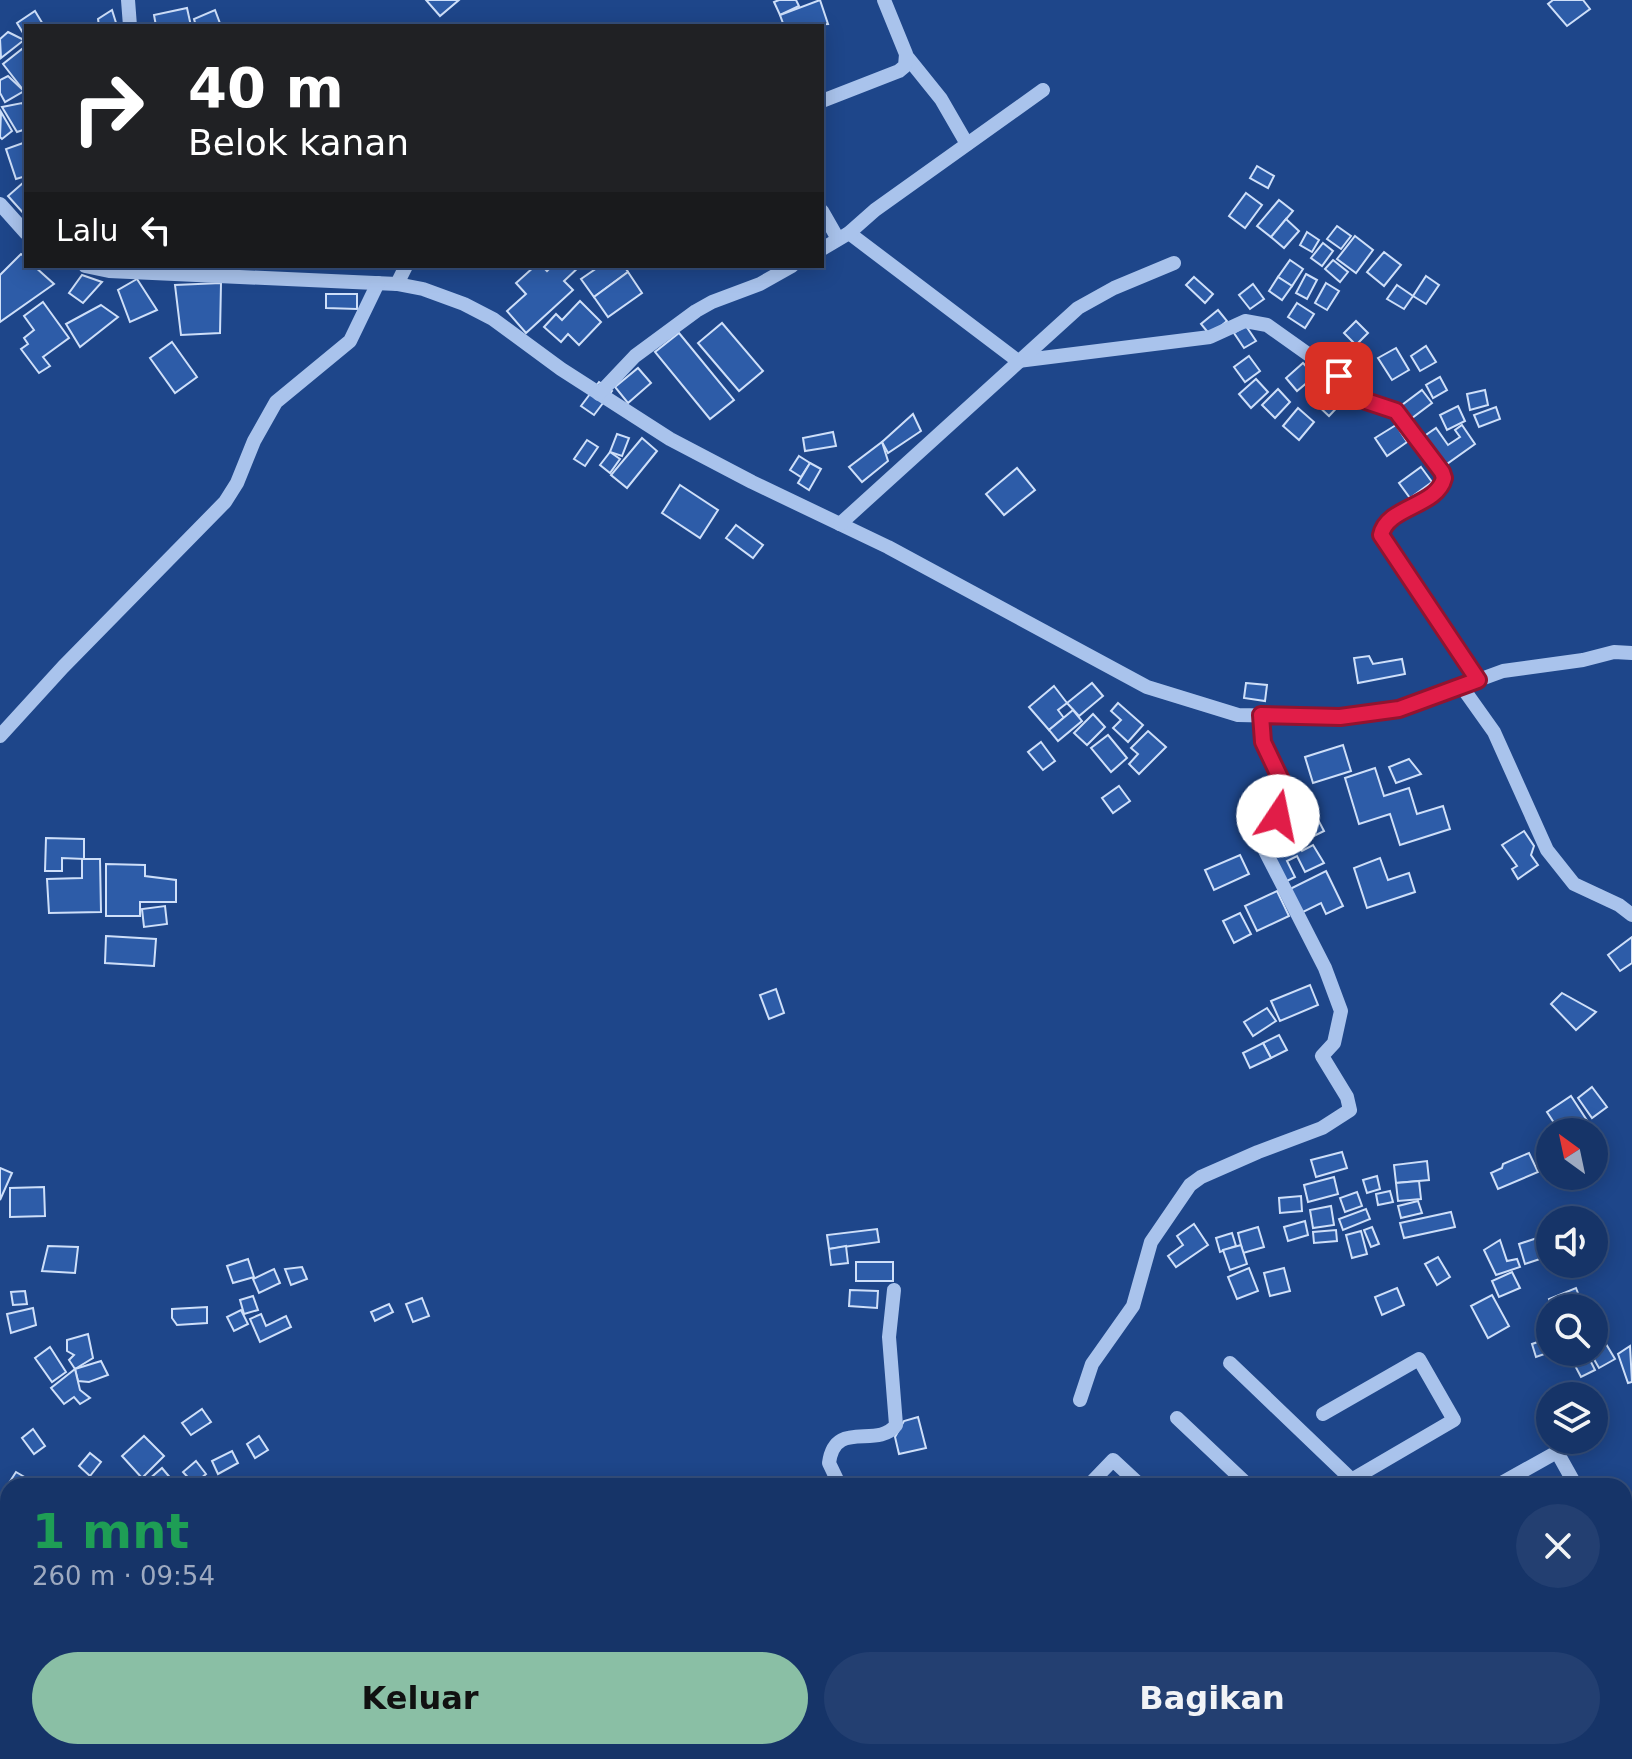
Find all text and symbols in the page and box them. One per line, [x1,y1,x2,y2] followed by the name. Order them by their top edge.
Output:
[188,55,344,120] text: 40 m
[56,56,160,160] icon: right
[188,122,409,163] text: Belok kanan
[134,208,178,252] icon: left
[56,213,118,248] text: Lalu
[1305,342,1373,410] pin
[1317,354,1361,398] icon: arrive
[1236,774,1320,858] position arrow
[1536,1118,1608,1190] north arrow
[1536,1118,1608,1454] map controls
[1536,1206,1608,1278] button: sound
[1536,1294,1608,1366] button: search
[1536,1382,1608,1454] button: layers
[32,1503,189,1559] text: 1 mnt
[1516,1504,1600,1588] button: close
[32,1561,215,1591] text: 260 m · 09:54
[32,1652,808,1744] button: Keluar
[824,1652,1600,1744] button: Bagikan

